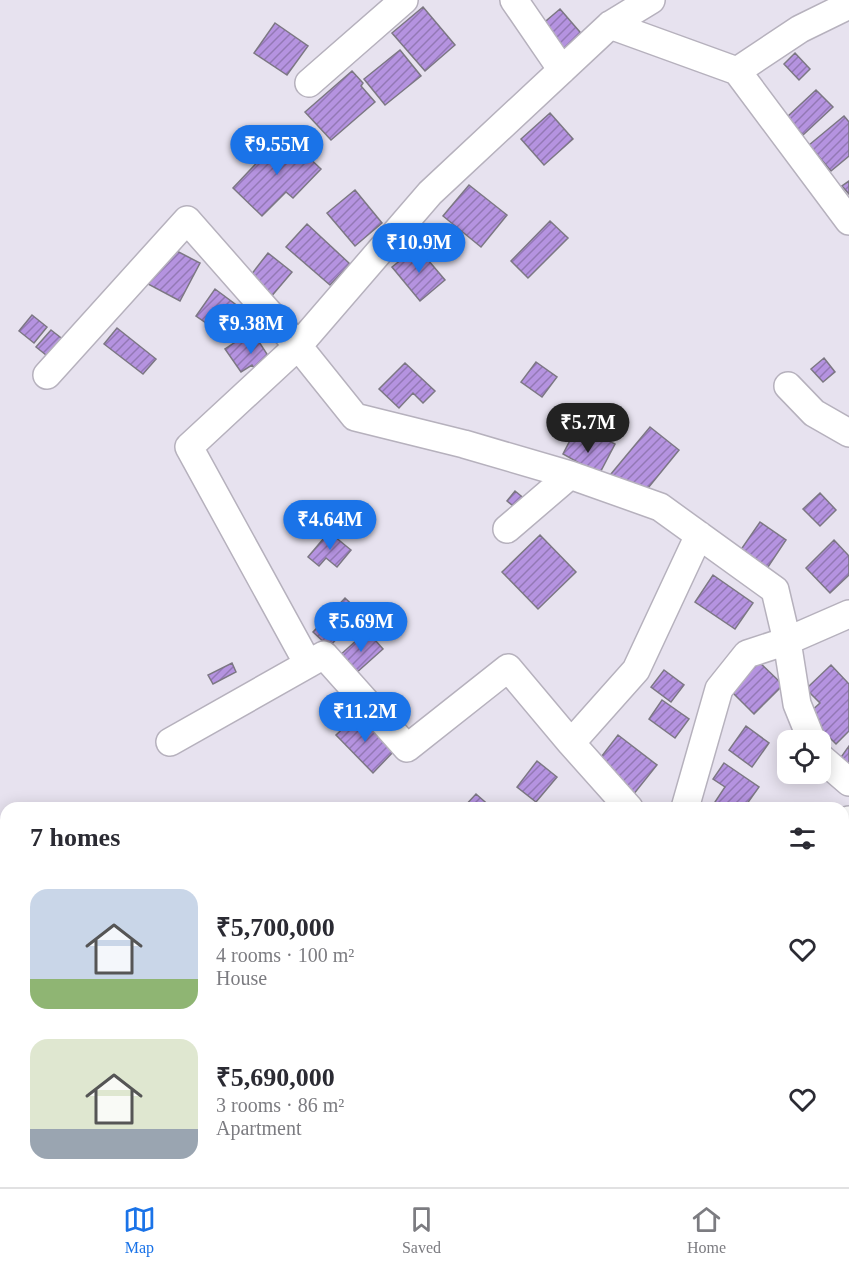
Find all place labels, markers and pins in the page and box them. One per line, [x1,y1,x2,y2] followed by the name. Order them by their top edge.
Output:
[228,125,326,176] pin: ₹9.55M
[370,223,468,274] pin: ₹10.9M
[202,304,300,355] pin: ₹9.38M
[546,403,630,454] pin: ₹5.7M
[281,500,379,551] pin: ₹4.64M
[312,602,410,653] pin: ₹5.69M
[316,692,414,743] pin: ₹11.2M

